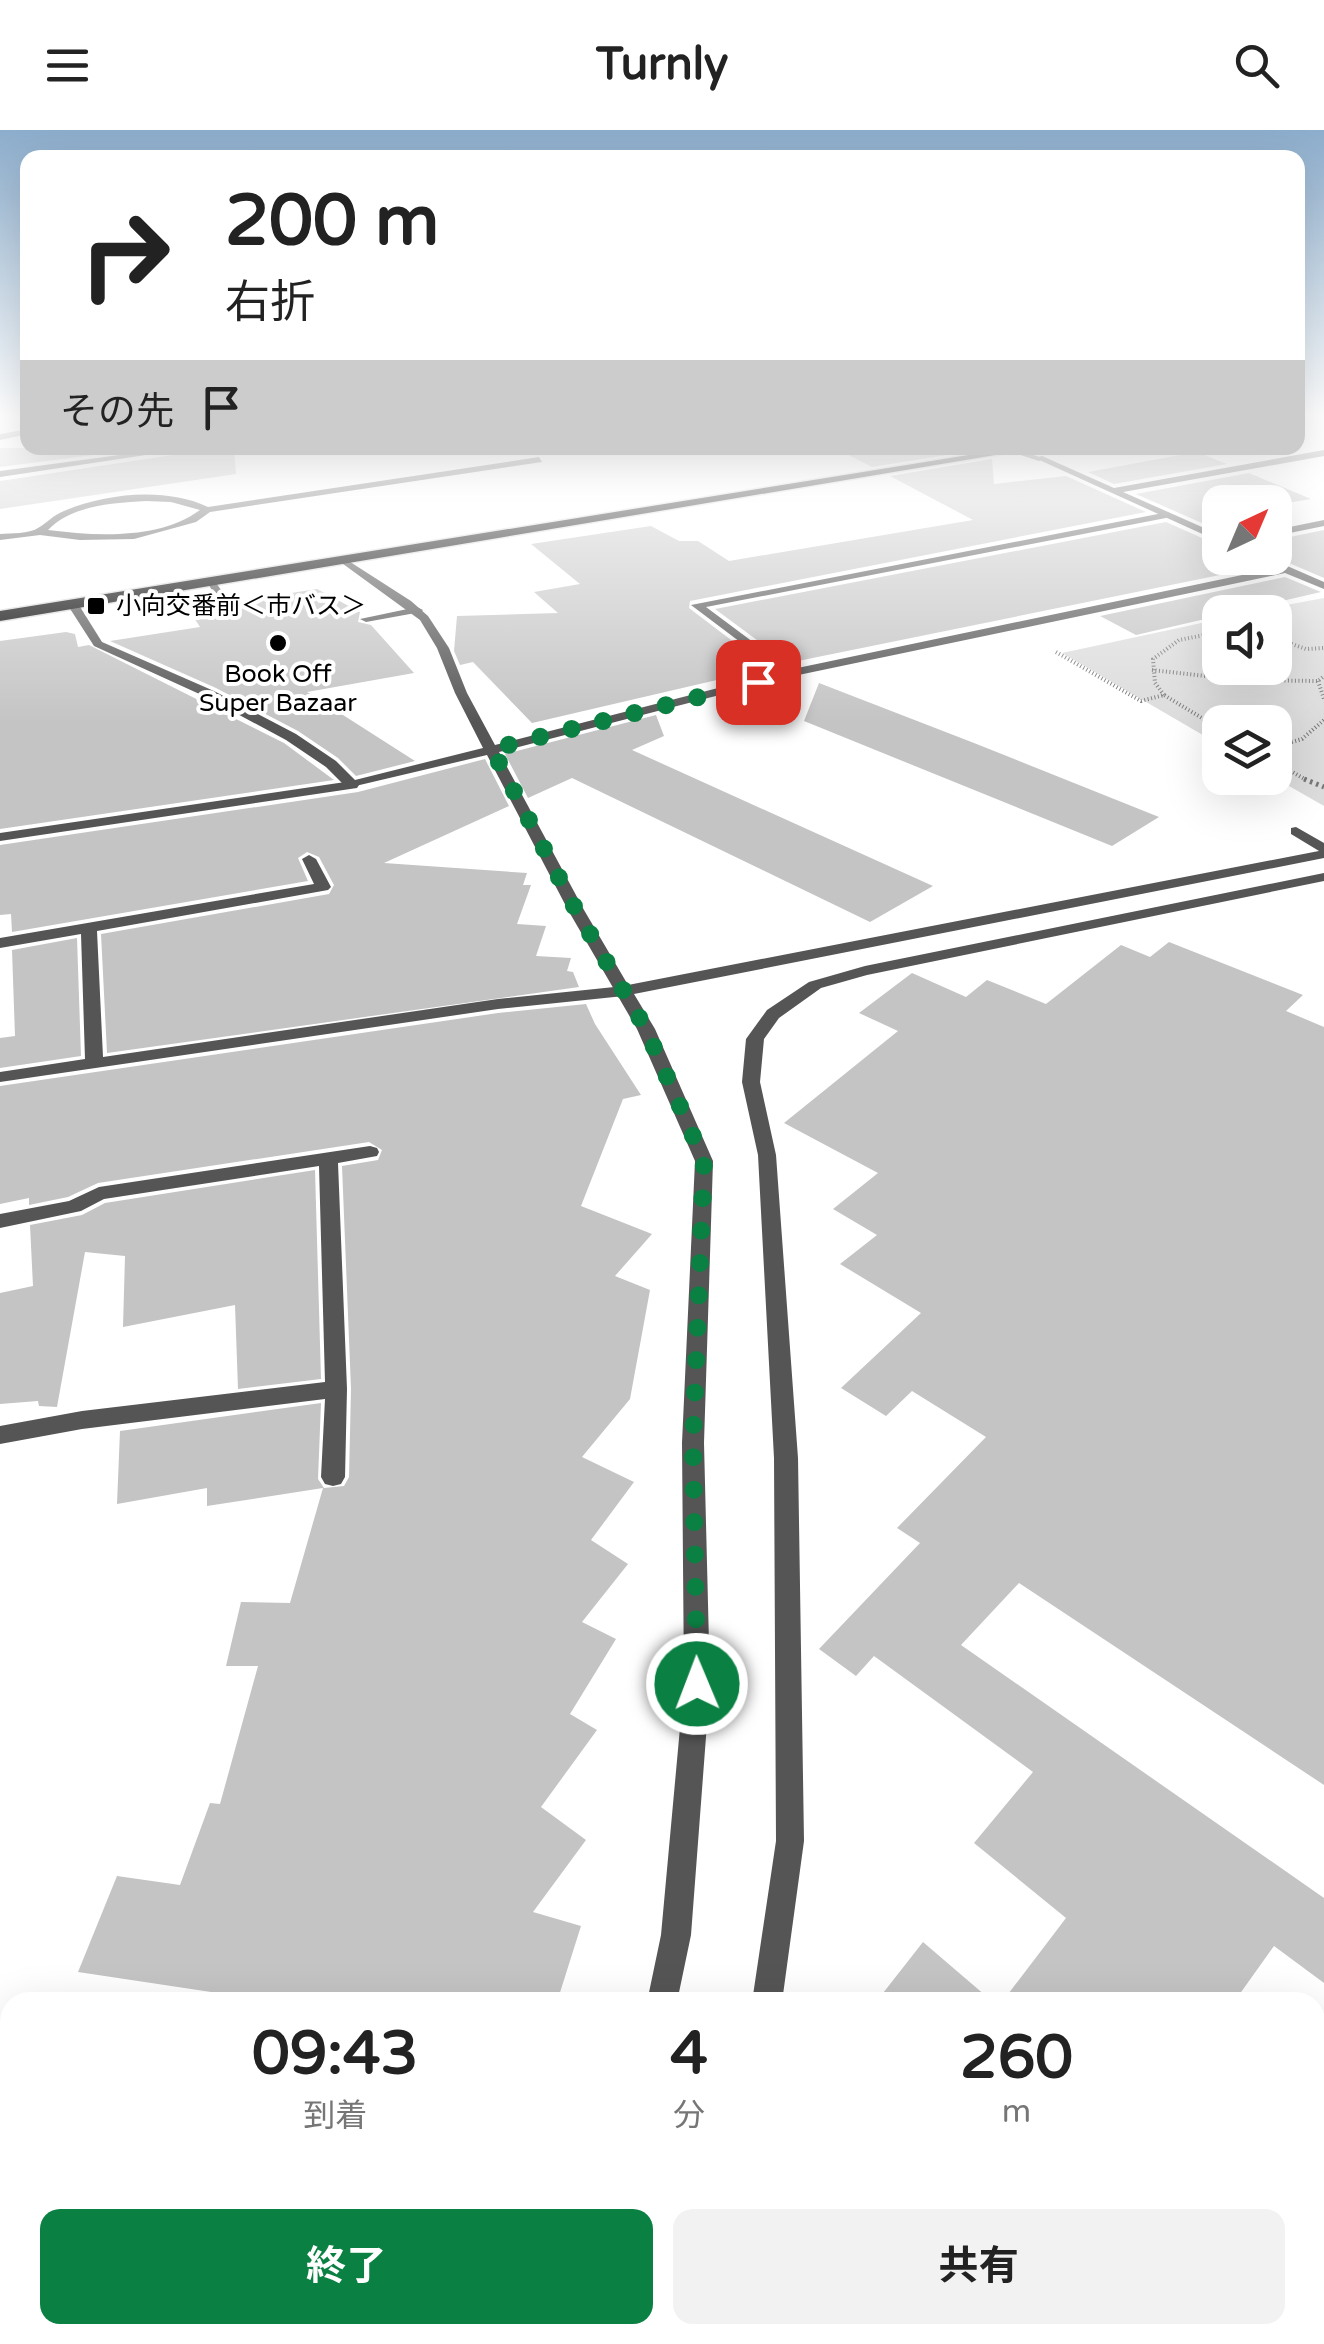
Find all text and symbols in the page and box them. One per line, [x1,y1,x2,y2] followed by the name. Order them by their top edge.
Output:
[40,38,95,93] icon: menu
[596,38,728,92] text: Turnly
[1229,38,1284,93] icon: search
[225,180,439,264] text: 200 m
[60,190,190,320] icon: right
[225,276,315,330] text: 右折
[194,380,249,435] icon: arrive
[60,389,174,435] text: その先
[1202,485,1292,575] north arrow
[1202,485,1292,795] map controls
[116,591,366,621] place label: 小向交番前＜市バス＞
[85,595,107,617] marker: 小向交番前＜市バス＞
[1202,595,1292,685] button: sound
[267,632,289,654] marker: Book Off Super Bazaar
[716,640,801,725] pin
[731,655,786,710] icon: arrive
[199,659,357,718] place label: Book Off Super Bazaar
[1202,705,1292,795] button: layers
[645,1632,749,1736] position arrow
[252,2018,418,2090] text: 09:43
[670,2018,708,2090] text: 4
[960,2022,1073,2094] text: 260
[1002,2093,1031,2131] text: m
[303,2097,367,2135] text: 到着
[673,2097,705,2135] text: 分
[40,2209,653,2324] button: 終了
[673,2209,1285,2324] button: 共有

